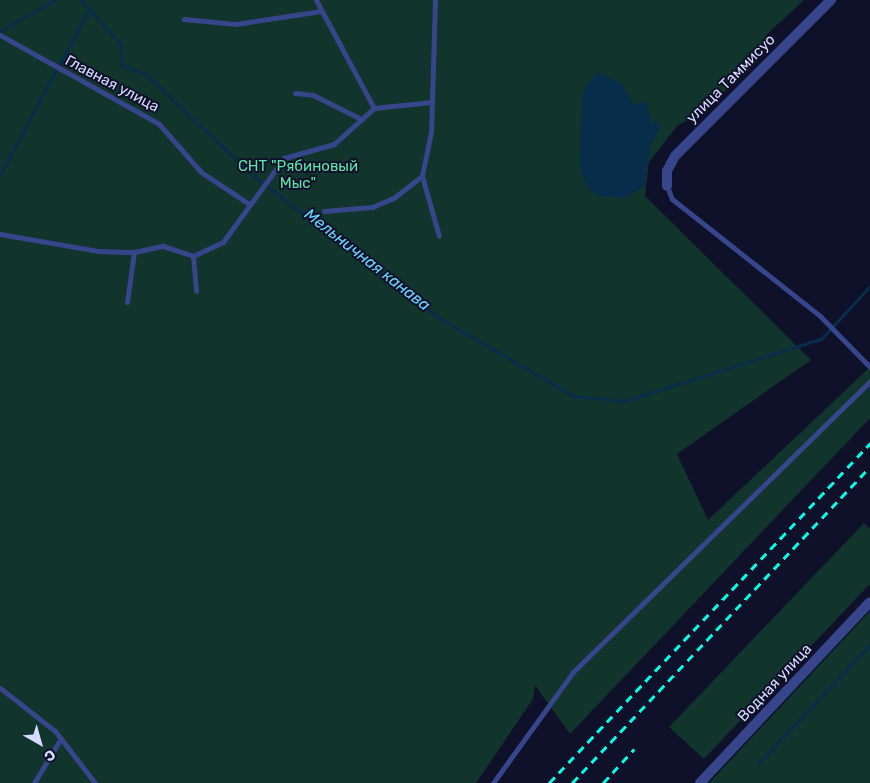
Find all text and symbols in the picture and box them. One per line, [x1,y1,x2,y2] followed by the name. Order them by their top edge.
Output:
[683,31,779,127] street label: улица Таммисуо
[62,52,162,116] street label: Главная улица
[238,157,358,192] park label: СНТ "Рябиновый Мыс"
[300,205,434,315] water label: Мельничная канава
[734,640,816,726] street label: Водная улица
[15,718,65,768] north arrow
[40,745,59,765] text: С

